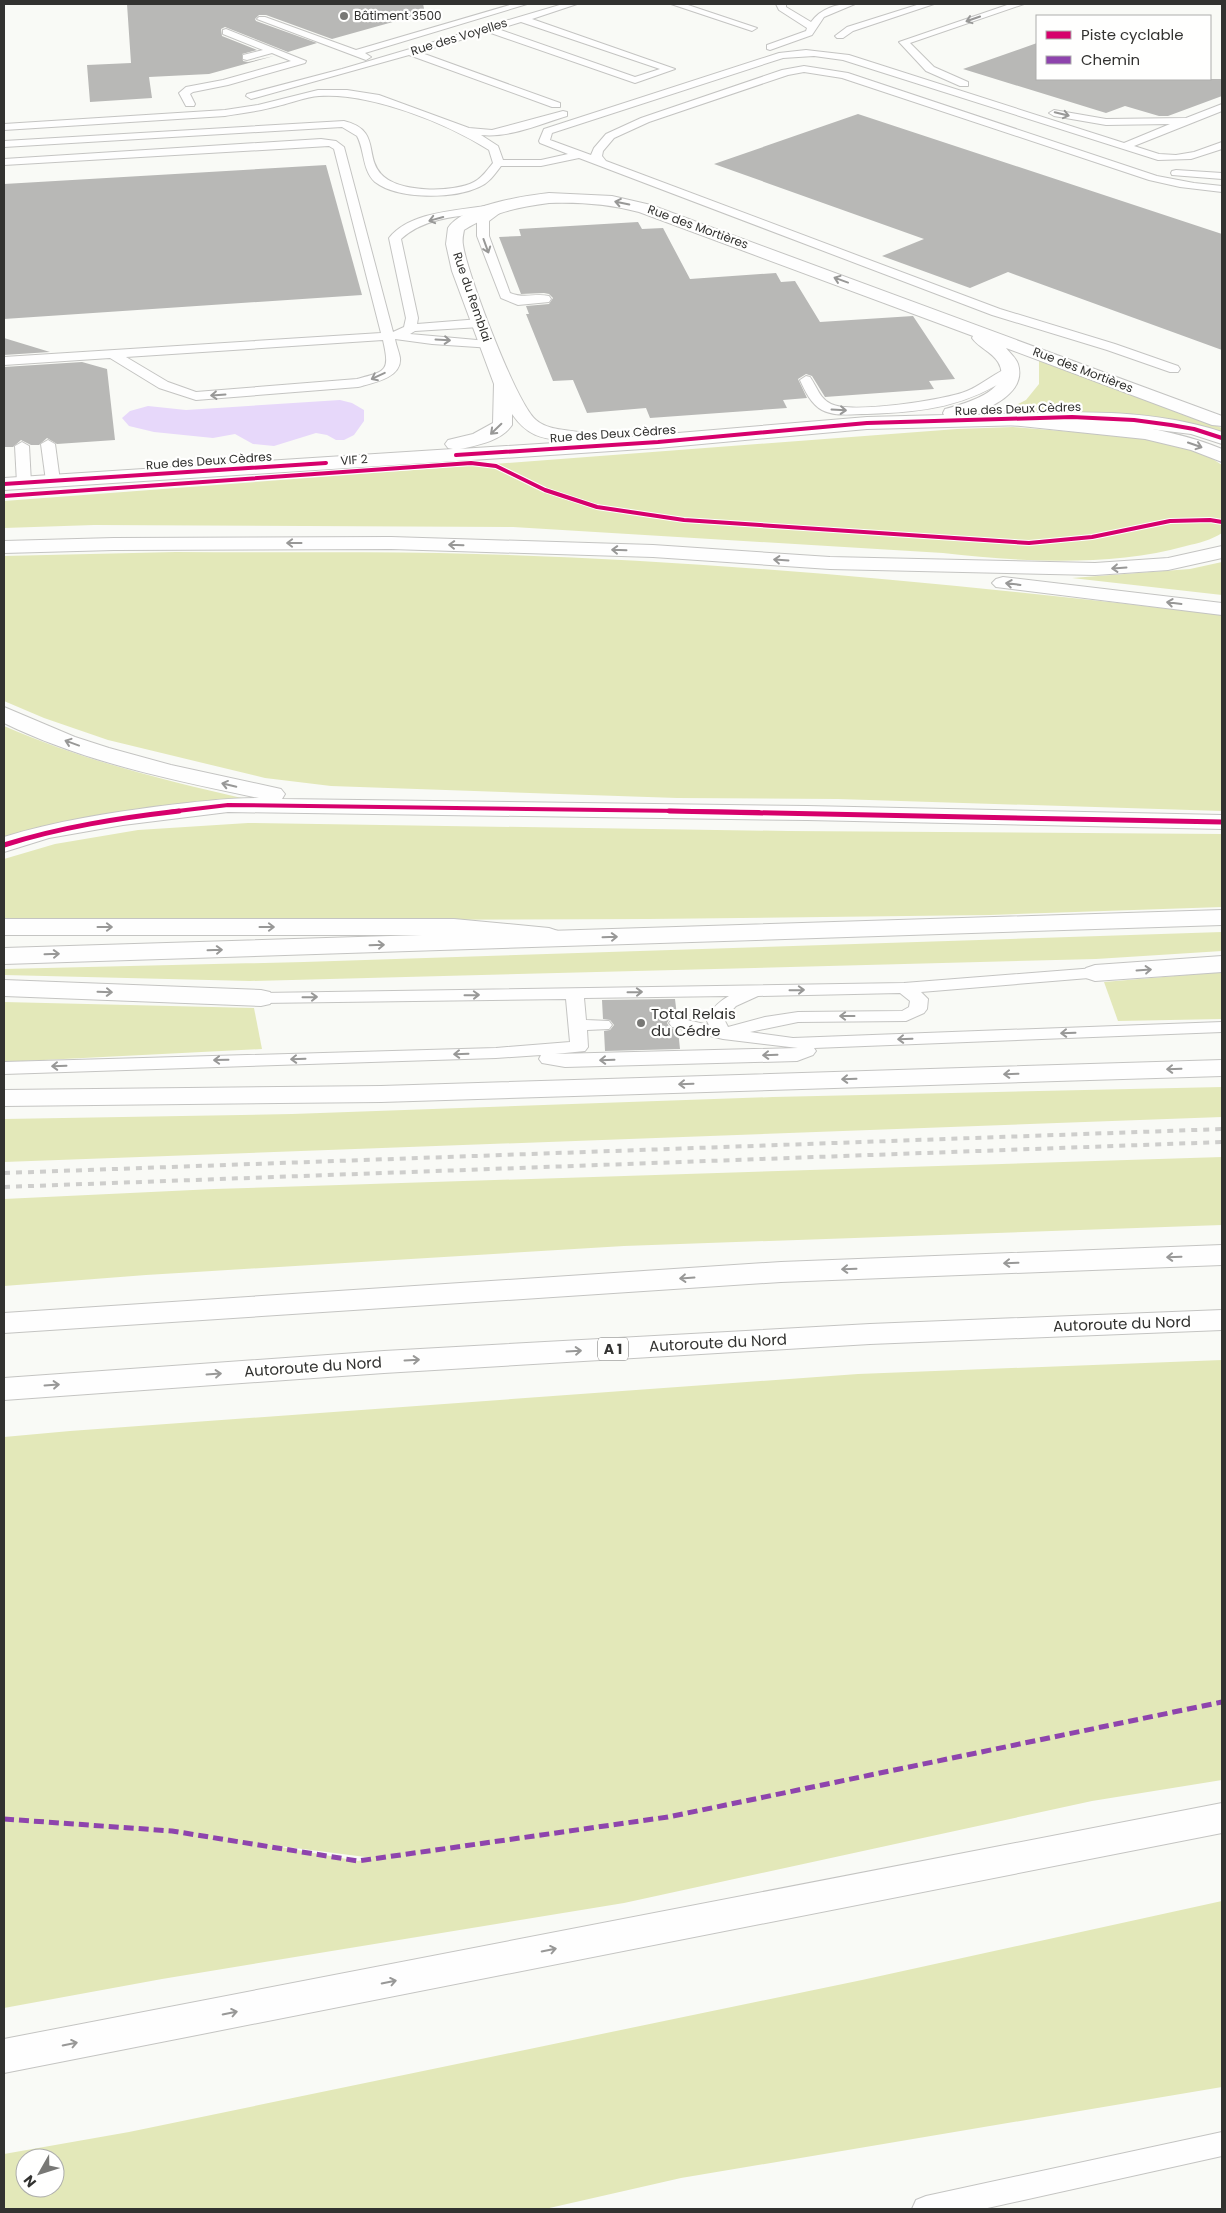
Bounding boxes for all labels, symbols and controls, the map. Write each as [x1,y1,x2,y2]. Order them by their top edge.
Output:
place label: Bâtiment 3500 [354,7,442,24]
marker: Bâtiment 3500 [338,10,350,22]
street label: Rue des Voyelles [408,14,509,59]
one-way arrow [965,15,981,25]
legend [1036,15,1211,80]
text: Piste cyclable [1081,24,1184,45]
text: Chemin [1081,49,1140,70]
one-way arrow [1053,110,1069,120]
one-way arrow [614,198,630,207]
street label: Rue des Mortières [645,200,751,253]
one-way arrow [429,214,445,224]
one-way arrow [482,238,491,253]
street label: Rue du Remblai [449,250,496,344]
one-way arrow [834,275,849,284]
one-way arrow [435,335,451,344]
street label: Rue des Mortières [1031,343,1136,396]
one-way arrow [371,371,386,381]
one-way arrow [210,390,226,399]
street label: Rue des Deux Cèdres [955,398,1081,419]
one-way arrow [830,406,846,415]
street label: Rue des Deux Cèdres [549,421,677,446]
one-way arrow [490,423,502,435]
one-way arrow [1187,441,1202,450]
street label: Rue des Deux Cèdres [145,448,273,473]
street label: VIF 2 [340,450,368,469]
one-way arrow [286,538,302,548]
one-way arrow [449,541,465,550]
one-way arrow [611,545,628,555]
one-way arrow [773,555,789,564]
one-way arrow [1111,563,1127,572]
one-way arrow [1005,579,1021,589]
one-way arrow [1166,598,1182,608]
one-way arrow [64,738,80,748]
one-way arrow [222,780,238,789]
one-way arrow [96,922,113,932]
one-way arrow [259,922,275,932]
one-way arrow [601,933,617,942]
one-way arrow [369,940,385,949]
one-way arrow [207,945,223,954]
one-way arrow [44,950,60,959]
one-way arrow [1135,965,1151,974]
one-way arrow [789,985,805,994]
one-way arrow [96,987,113,997]
one-way arrow [626,987,642,997]
one-way arrow [464,990,480,1000]
one-way arrow [301,993,317,1002]
place label: Total Relais du Cédre [651,1003,736,1041]
one-way arrow [839,1011,856,1021]
marker: Total Relais du Cédre [635,1017,647,1029]
one-way arrow [1060,1028,1076,1037]
one-way arrow [898,1034,914,1044]
one-way arrow [453,1049,469,1059]
one-way arrow [762,1051,778,1060]
one-way arrow [291,1054,307,1064]
one-way arrow [213,1055,230,1065]
one-way arrow [600,1055,616,1064]
one-way arrow [51,1061,67,1071]
one-way arrow [1166,1064,1182,1074]
one-way arrow [1003,1070,1019,1079]
one-way arrow [841,1075,857,1084]
one-way arrow [679,1080,695,1089]
one-way arrow [1166,1252,1182,1262]
one-way arrow [1003,1258,1020,1268]
one-way arrow [841,1265,857,1274]
one-way arrow [679,1273,695,1283]
street label: Autoroute du Nord [1053,1311,1191,1336]
street label: Autoroute du Nord [649,1328,787,1357]
road number: A 1 [598,1338,628,1360]
one-way arrow [565,1347,581,1356]
street label: Autoroute du Nord [243,1351,383,1382]
one-way arrow [403,1356,419,1365]
one-way arrow [206,1369,222,1378]
one-way arrow [44,1380,60,1390]
one-way arrow [540,1945,556,1955]
one-way arrow [381,1976,397,1986]
one-way arrow [221,2008,237,2017]
one-way arrow [62,2039,78,2049]
north arrow [15,2148,65,2198]
text: N [19,2171,41,2192]

